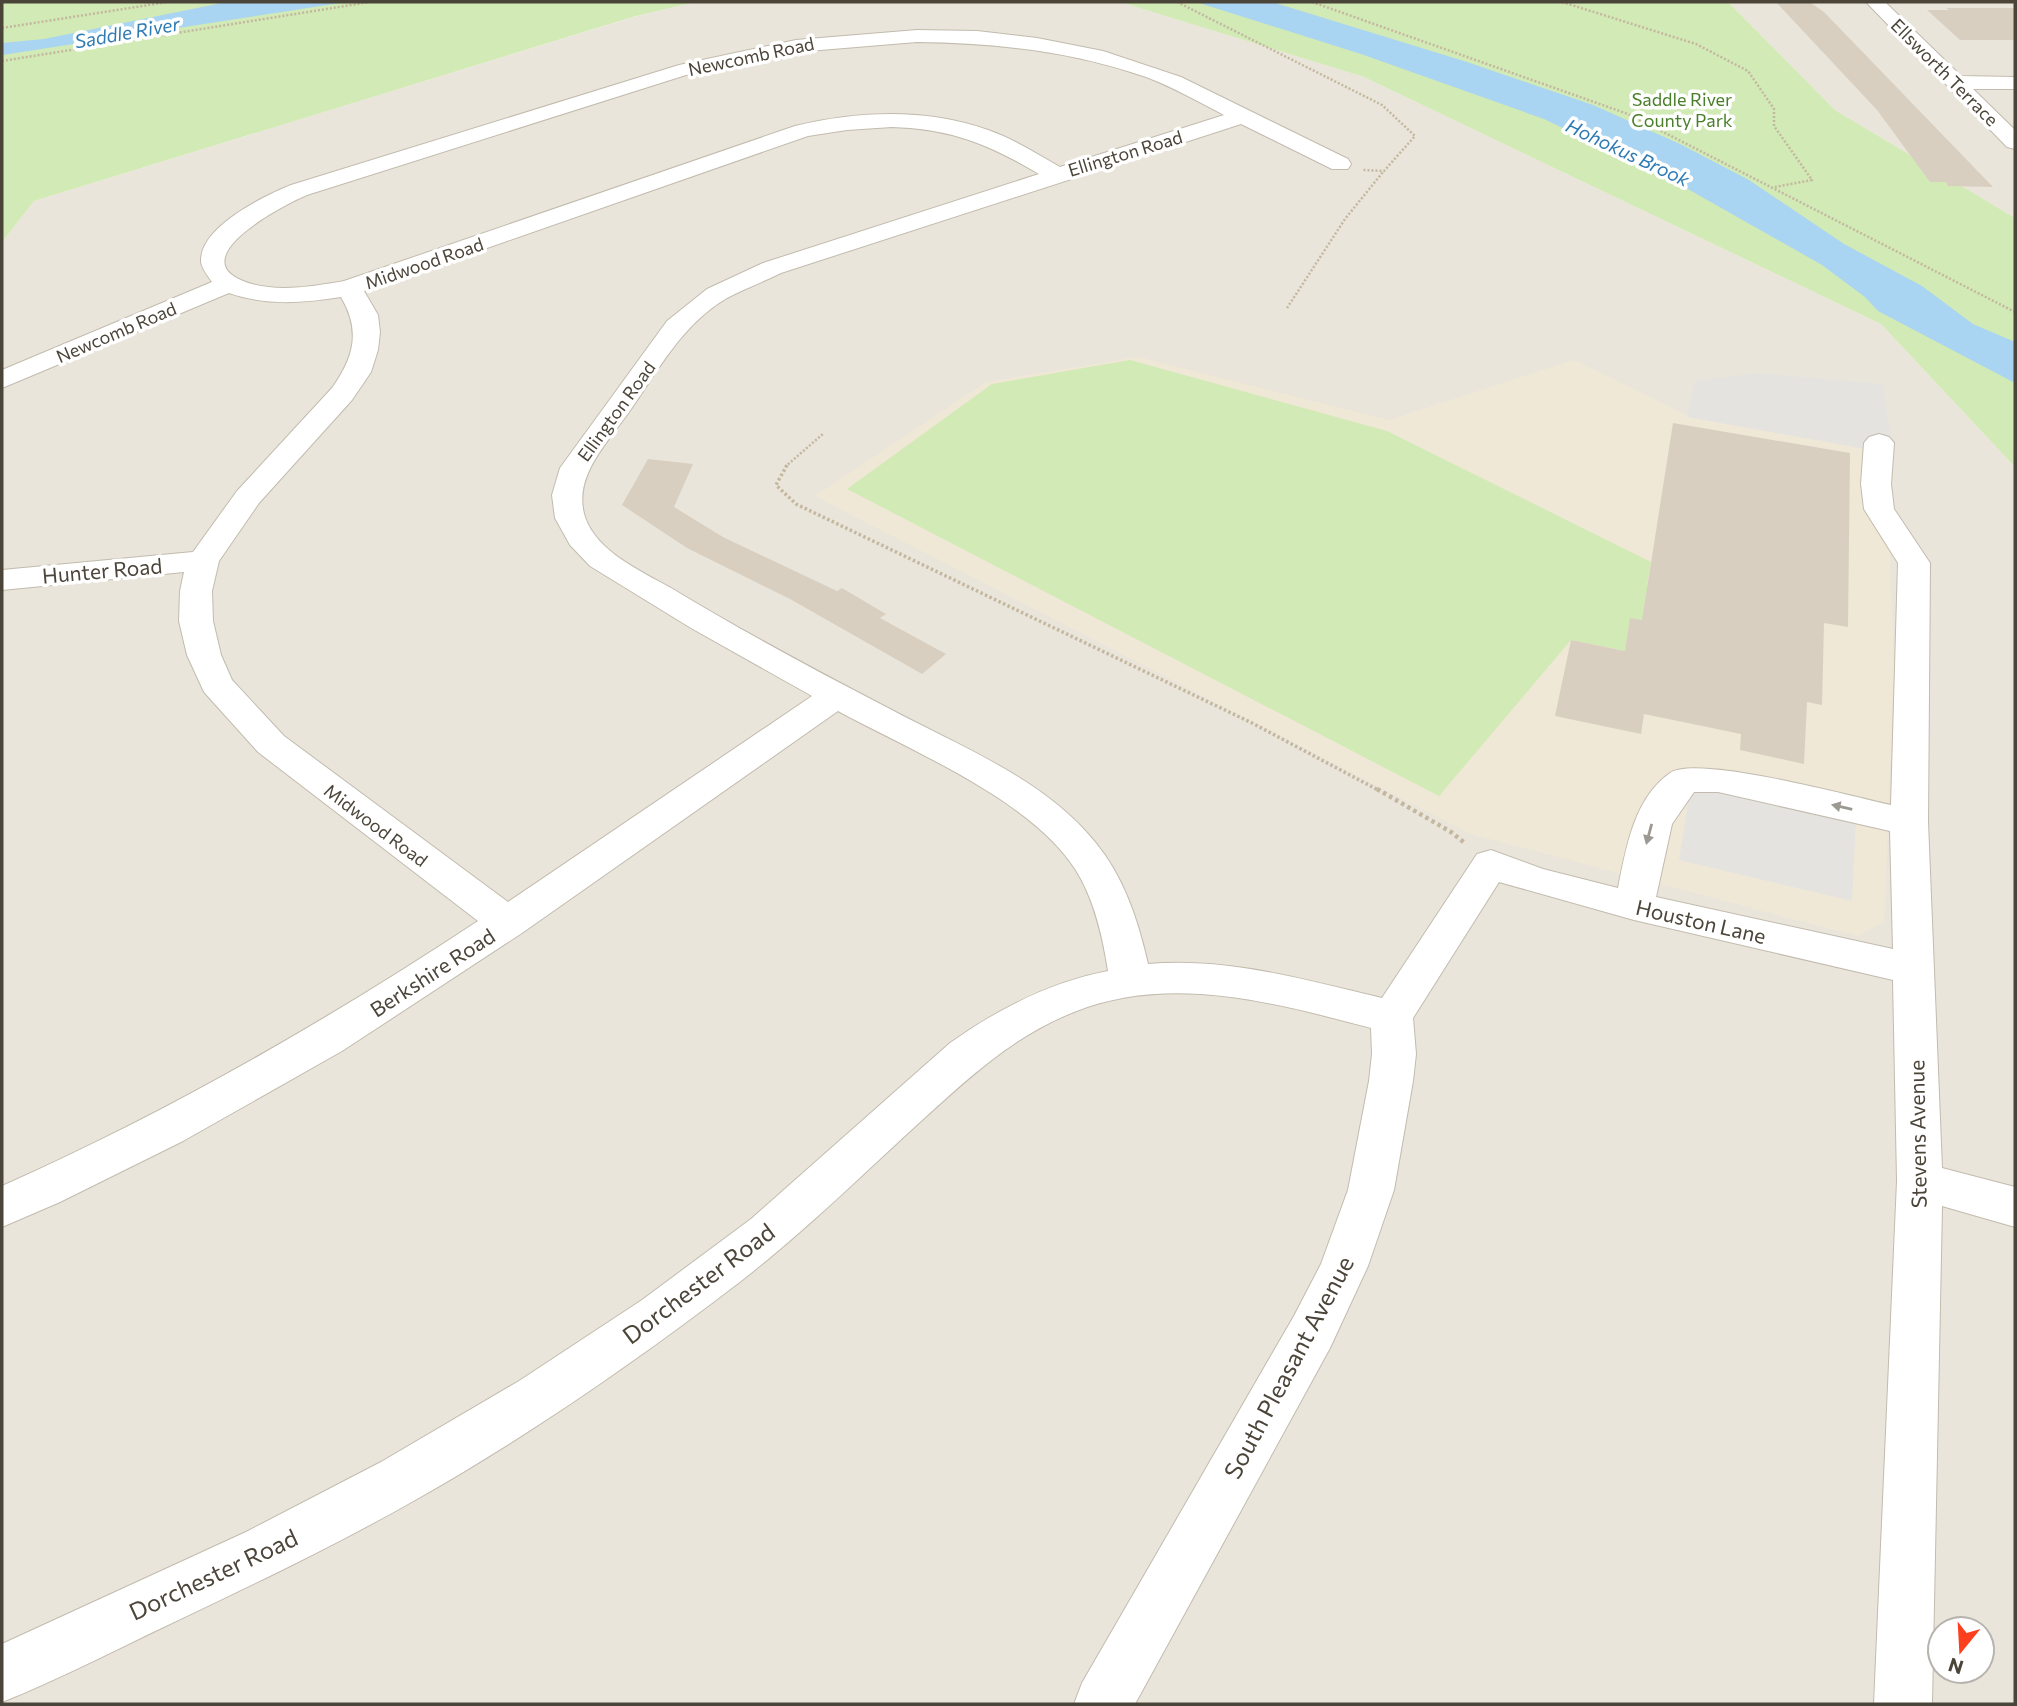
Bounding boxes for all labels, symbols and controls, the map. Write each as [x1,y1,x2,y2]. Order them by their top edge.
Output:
water label: Saddle River [73,11,183,53]
street label: Ellsworth Terrace [1887,14,2003,130]
street label: Newcomb Road [686,32,816,80]
park label: Saddle River County Park [1631,88,1733,131]
water label: Hohokus Brook [1563,113,1694,191]
street label: Ellington Road [1065,125,1185,181]
street label: Midwood Road [362,232,486,294]
street label: Newcomb Road [53,297,179,367]
street label: Ellington Road [572,357,660,465]
street label: Hunter Road [41,552,163,588]
street label: Midwood Road [320,779,432,871]
one-way arrow [1831,801,1853,812]
one-way arrow [1643,823,1654,845]
street label: Houston Lane [1634,894,1768,948]
street label: Berkshire Road [365,922,499,1022]
street label: Stevens Avenue [1903,1060,1931,1208]
street label: Dorchester Road [616,1216,780,1350]
street label: South Pleasant Avenue [1217,1251,1359,1483]
street label: Dorchester Road [124,1522,302,1626]
north arrow [1926,1615,1996,1685]
text: N [1945,1654,1966,1680]

